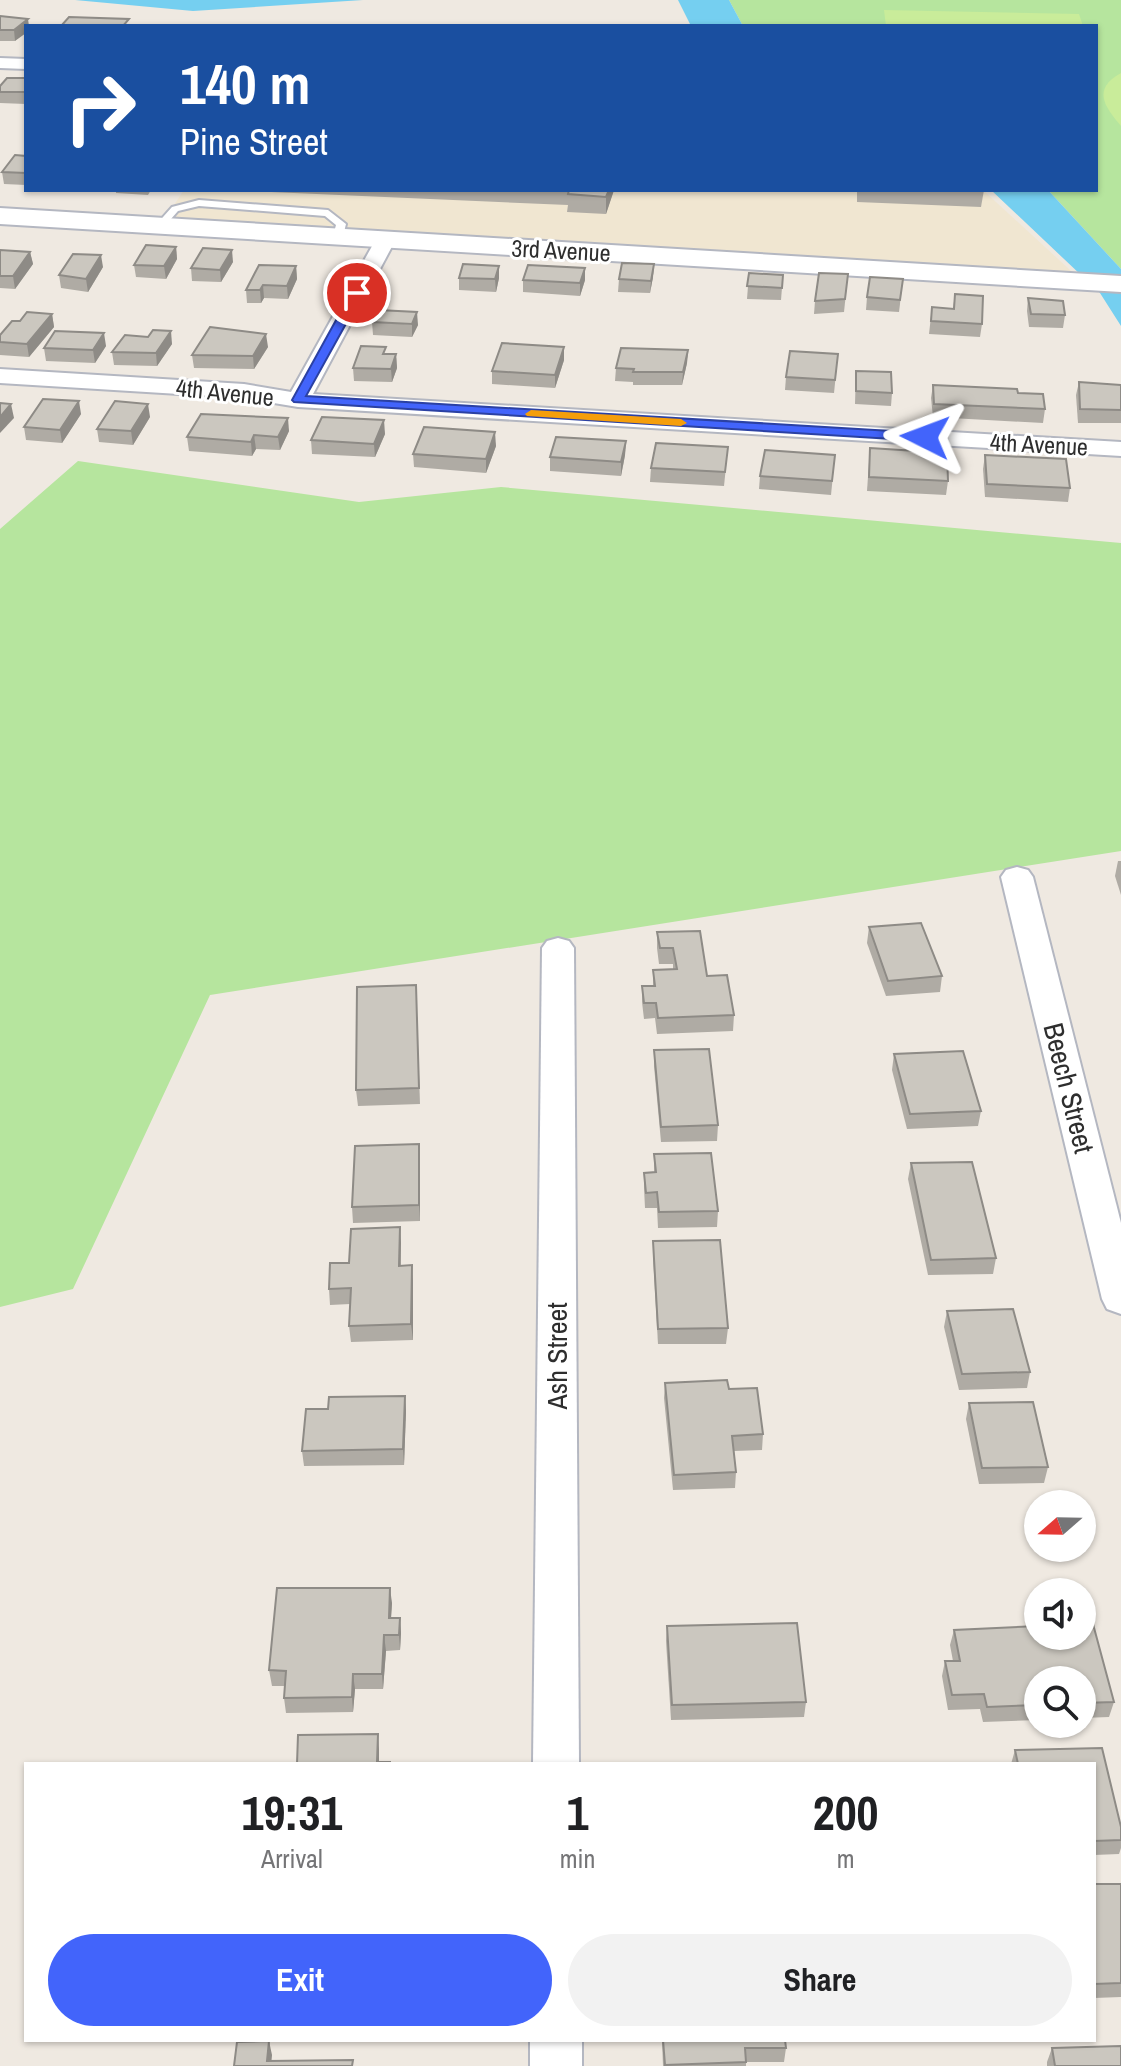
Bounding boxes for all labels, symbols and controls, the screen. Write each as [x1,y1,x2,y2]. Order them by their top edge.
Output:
text: 140 m [180,46,310,121]
icon: right [48,56,152,160]
text: Pine Street [180,118,328,166]
street label: 3rd Avenue [511,231,611,269]
pin [323,259,391,327]
icon: arrive [335,271,379,315]
street label: 4th Avenue [175,371,275,413]
position arrow [883,395,967,479]
street label: 4th Avenue [989,425,1089,463]
street label: Beech Street [1035,1019,1103,1157]
street label: Ash Street [538,1302,576,1411]
north arrow [1024,1490,1096,1562]
map controls [1024,1490,1096,1738]
button: sound [1024,1578,1096,1650]
button: search [1024,1666,1096,1738]
text: 19:31 [242,1780,342,1845]
text: 1 [567,1780,588,1845]
text: 200 [813,1780,878,1845]
text: Arrival [261,1841,323,1876]
text: min [560,1841,595,1876]
text: m [837,1841,855,1876]
button: Exit [48,1934,552,2026]
button: Share [568,1934,1072,2026]

